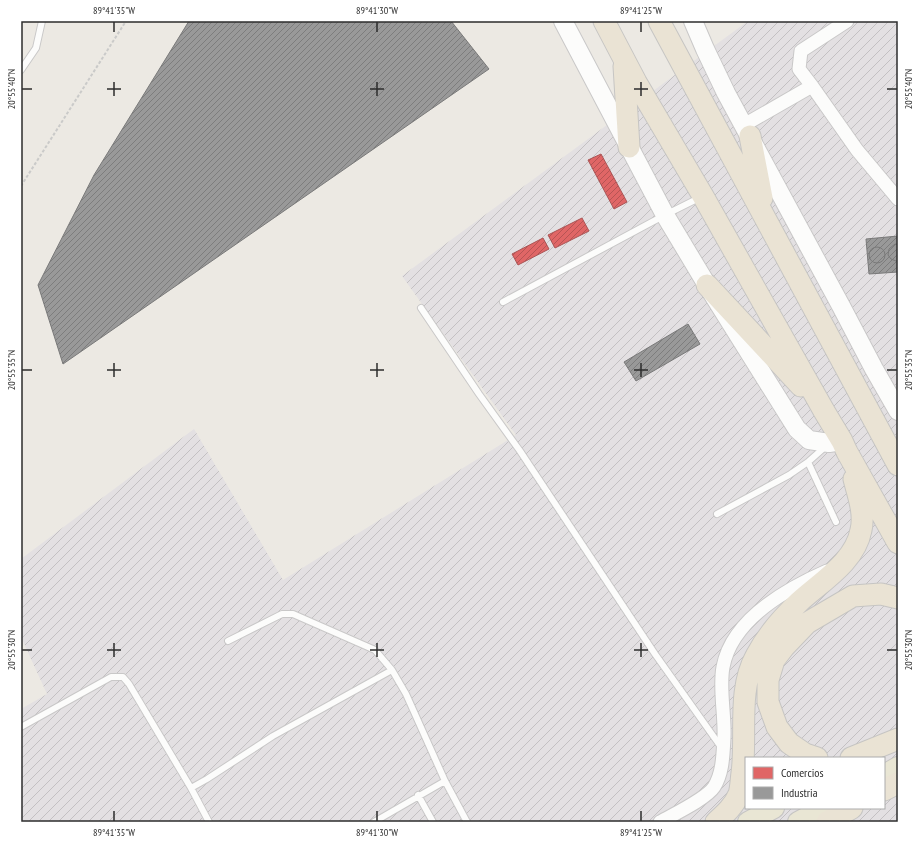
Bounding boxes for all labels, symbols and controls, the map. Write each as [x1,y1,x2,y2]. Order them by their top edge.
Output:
text: 89°41'35"W [93,4,135,17]
text: 89°41'30"W [356,4,398,17]
text: 89°41'25"W [620,4,662,17]
text: 20°55'40"N [5,69,18,109]
text: 20°55'40"N [902,69,915,109]
text: 20°55'35"N [5,350,18,390]
text: 20°55'35"N [902,350,915,390]
text: 20°55'30"N [5,630,18,670]
text: 20°55'30"N [902,630,915,670]
legend [745,757,885,809]
text: Comercios [781,765,824,780]
text: Industria [781,785,818,800]
text: 89°41'35"W [93,826,135,839]
text: 89°41'30"W [356,826,398,839]
text: 89°41'25"W [620,826,662,839]

